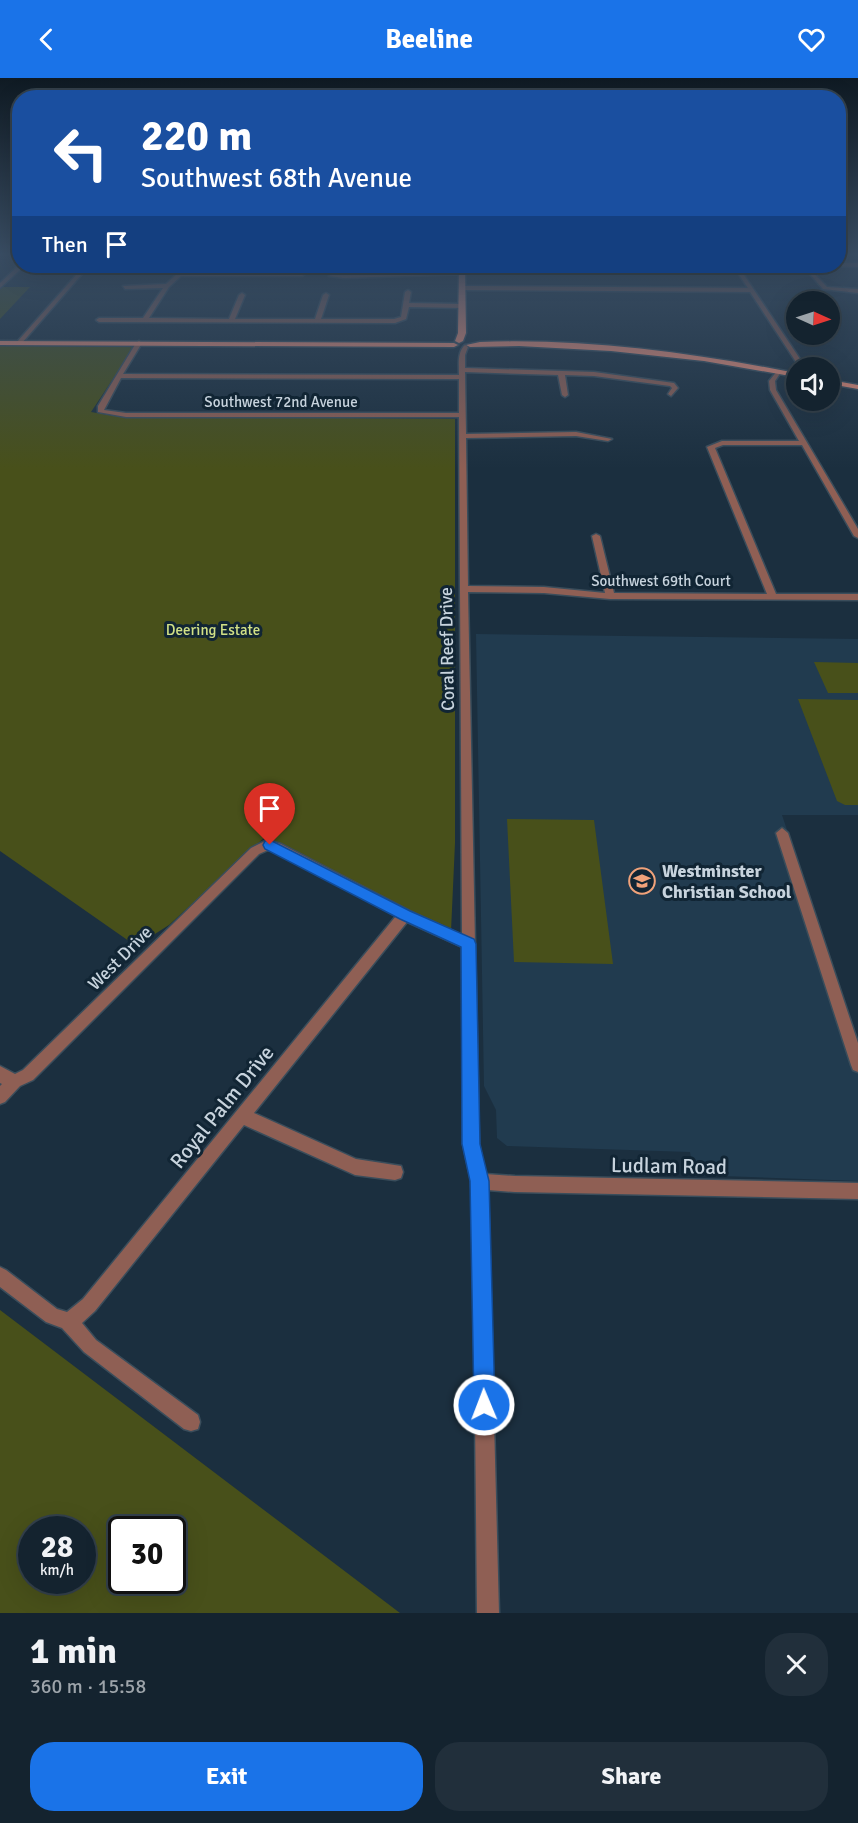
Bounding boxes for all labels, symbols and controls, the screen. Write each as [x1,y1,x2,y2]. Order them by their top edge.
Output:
icon: back [30,23,63,56]
text: Beeline [385,23,473,56]
icon: heart [795,23,828,56]
text: 220 m [141,111,252,162]
icon: left [42,114,120,192]
text: Southwest 68th Avenue [141,162,412,195]
icon: arrive [100,228,133,261]
text: Then [42,231,88,258]
north arrow [786,291,840,345]
map controls [786,291,840,411]
button: sound [786,357,840,411]
street label: Southwest 72nd Avenue [204,393,358,411]
street label: Southwest 69th Court [591,572,731,590]
street label: Coral Reef Drive [435,587,459,711]
park label: Deering Estate [166,621,260,639]
pin [244,783,295,845]
icon: arrive [253,792,286,825]
place label: Westminster Christian School [662,860,792,903]
school or university icon: Westminster Christian School [627,866,657,896]
street label: West Drive [83,921,157,995]
street label: Royal Palm Drive [165,1040,279,1174]
street label: Ludlam Road [611,1152,727,1180]
position arrow [452,1373,516,1437]
speed limit sign: 30 [108,1516,186,1594]
text: 28 [41,1529,73,1566]
text: km/h [40,1561,74,1579]
text: 1 min [30,1629,117,1674]
button: close [765,1633,828,1696]
text: 360 m · 15:58 [30,1674,146,1699]
button: Exit [30,1742,423,1811]
button: Share [435,1742,828,1811]

